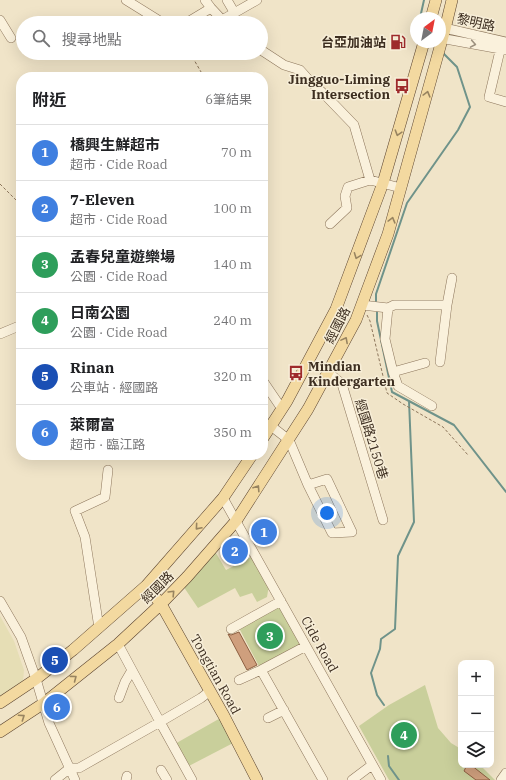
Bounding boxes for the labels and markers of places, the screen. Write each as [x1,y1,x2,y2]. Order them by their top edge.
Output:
fuel station icon: 台亞加油站 [389,33,407,51]
place label: 台亞加油站 [321,34,386,51]
place label: Jingguo-Liming Intersection [288,71,390,103]
bus stop icon: Jingguo-Liming Intersection [393,77,411,95]
place label: Mindian Kindergarten [308,358,396,390]
bus stop icon: Mindian Kindergarten [287,364,305,382]
pin: 1 [251,517,277,547]
pin: 2 [222,536,248,566]
pin: 3 [257,621,283,651]
pin: 5 [42,645,68,675]
pin: 6 [44,692,70,722]
pin: 4 [391,720,417,750]

